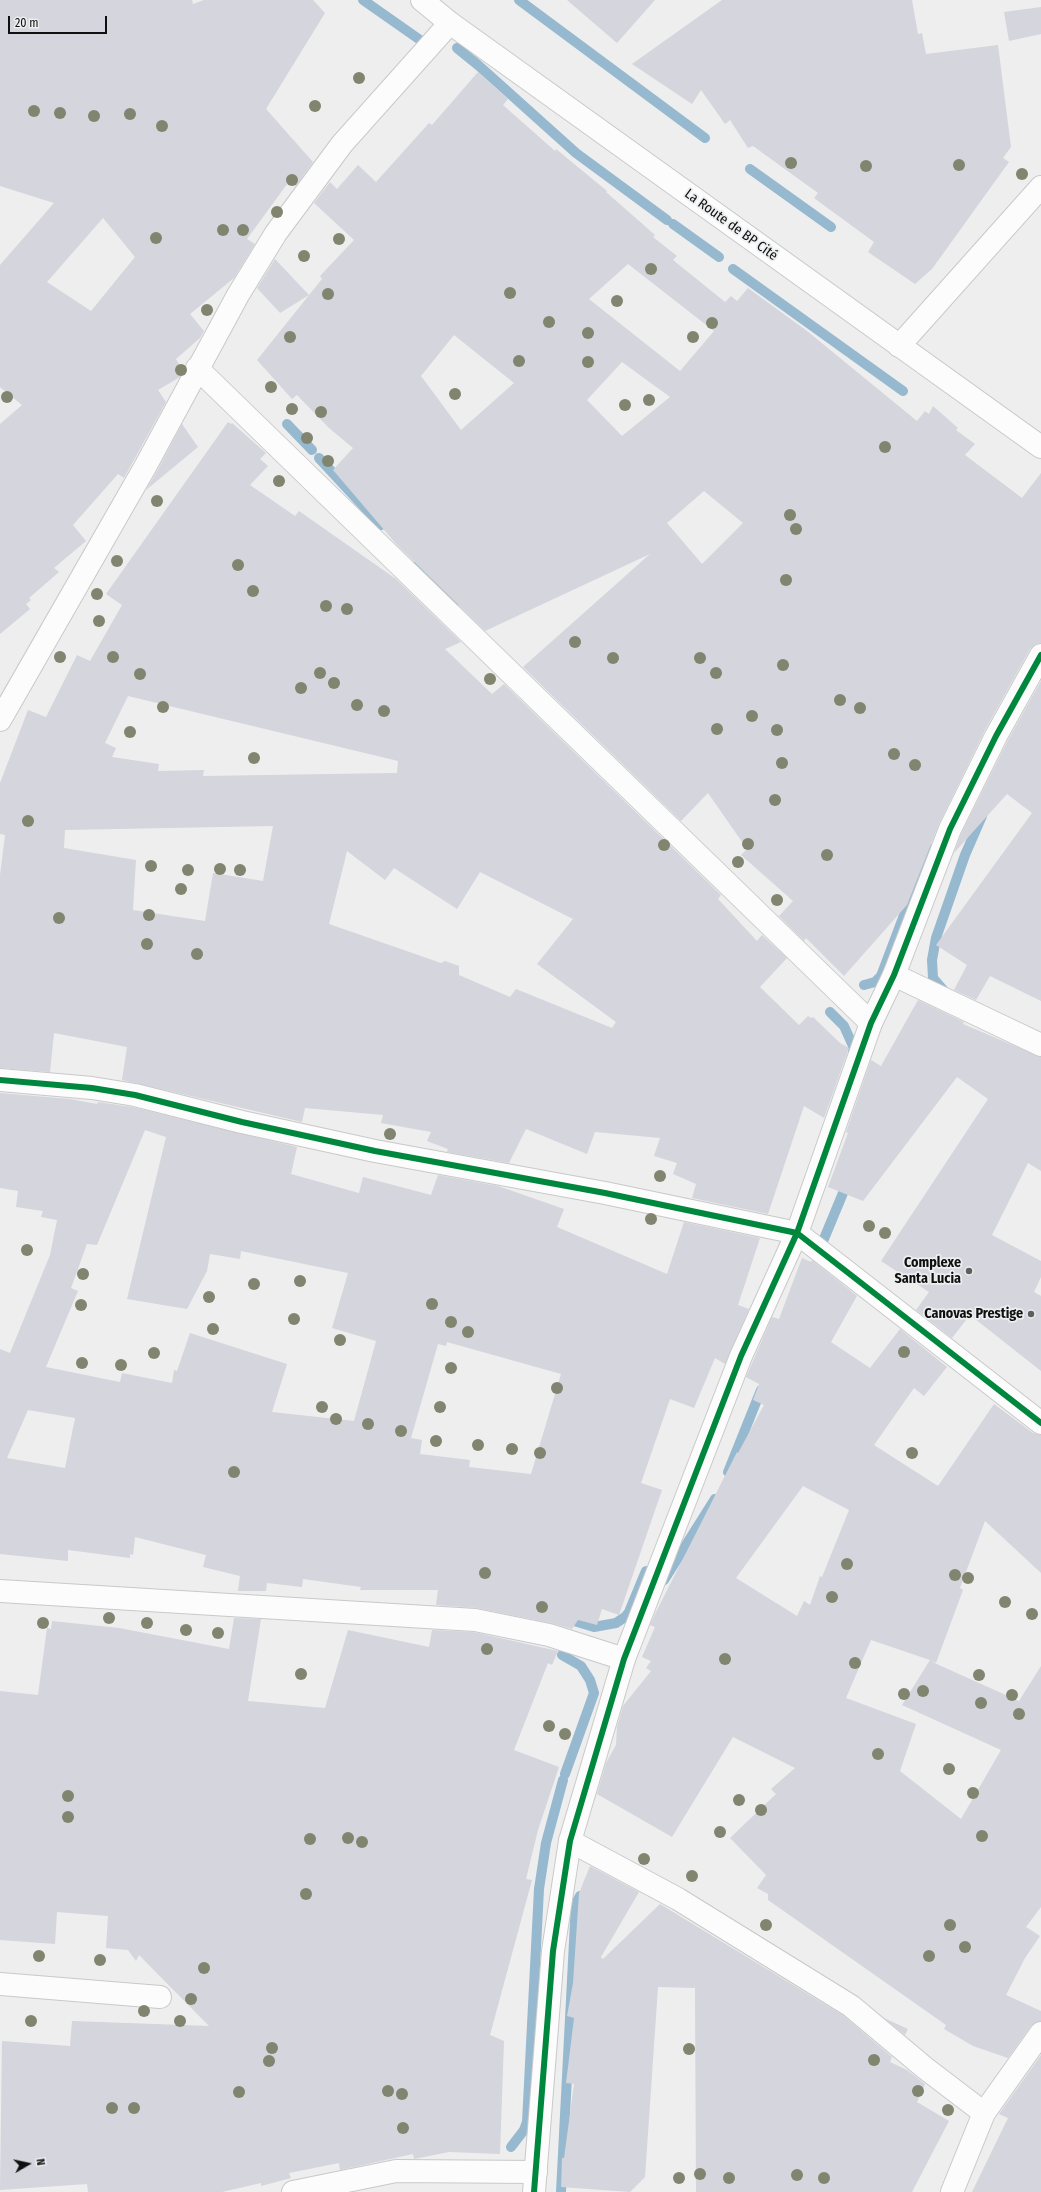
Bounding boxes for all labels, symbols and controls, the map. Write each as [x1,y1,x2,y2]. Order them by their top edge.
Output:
scale bar [10,8,109,34]
text: 20 m [15,16,39,30]
street label: La Route de BP Cité [681,186,781,264]
place label: Complexe Santa Lucia [895,1255,961,1288]
marker: Complexe Santa Lucia [964,1266,974,1276]
place label: Canovas Prestige [924,1306,1023,1322]
marker: Canovas Prestige [1026,1309,1036,1319]
north arrow [8,2144,48,2184]
text: N [33,2158,47,2166]

